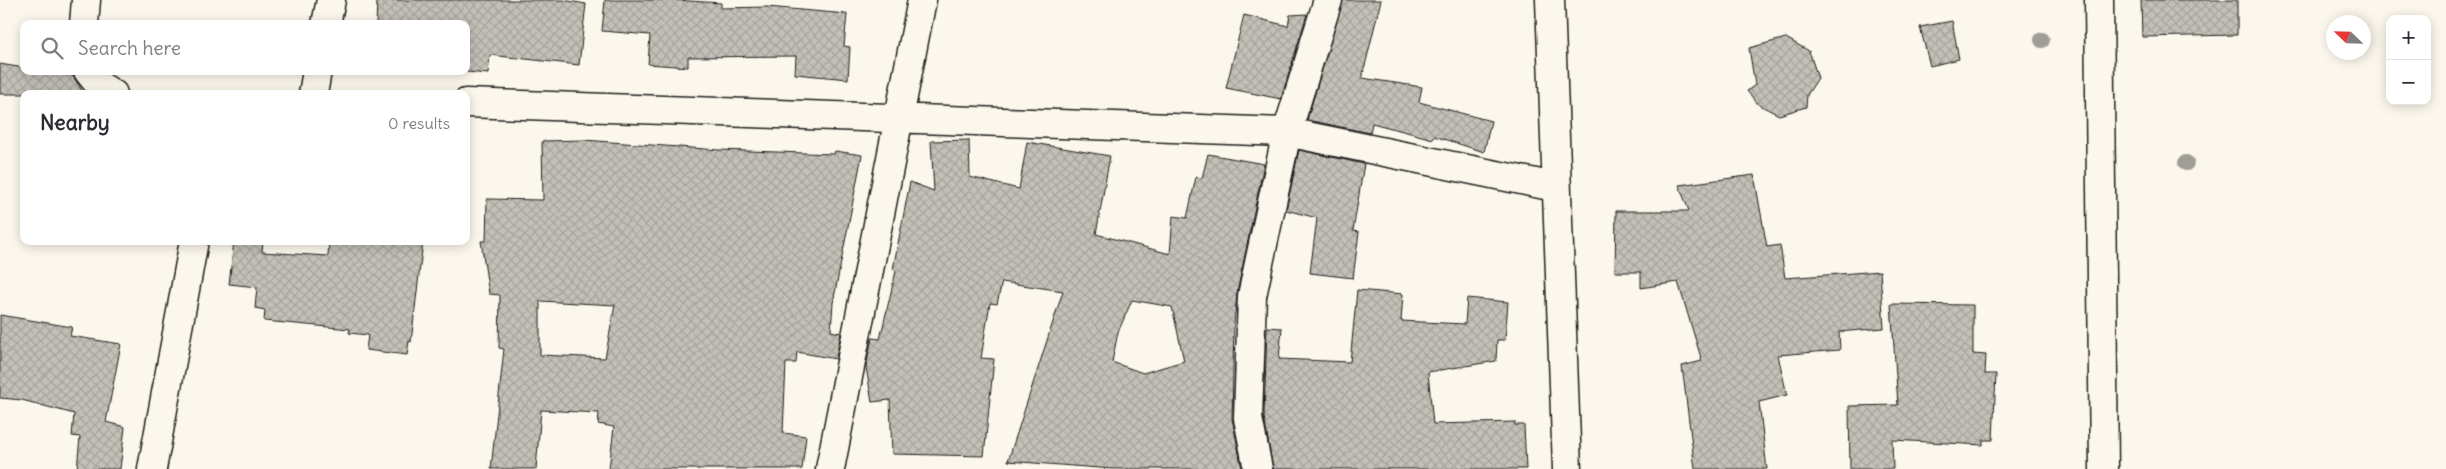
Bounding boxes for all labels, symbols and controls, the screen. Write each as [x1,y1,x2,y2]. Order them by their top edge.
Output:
north arrow [2326,15,2371,60]
map controls [2386,15,2431,105]
button: + [2386,15,2431,60]
search box [20,20,470,75]
icon: search [38,34,66,62]
text: Search here [78,36,181,60]
button: − [2386,60,2431,105]
text: Nearby [40,109,110,136]
text: 0 results [388,113,450,133]

